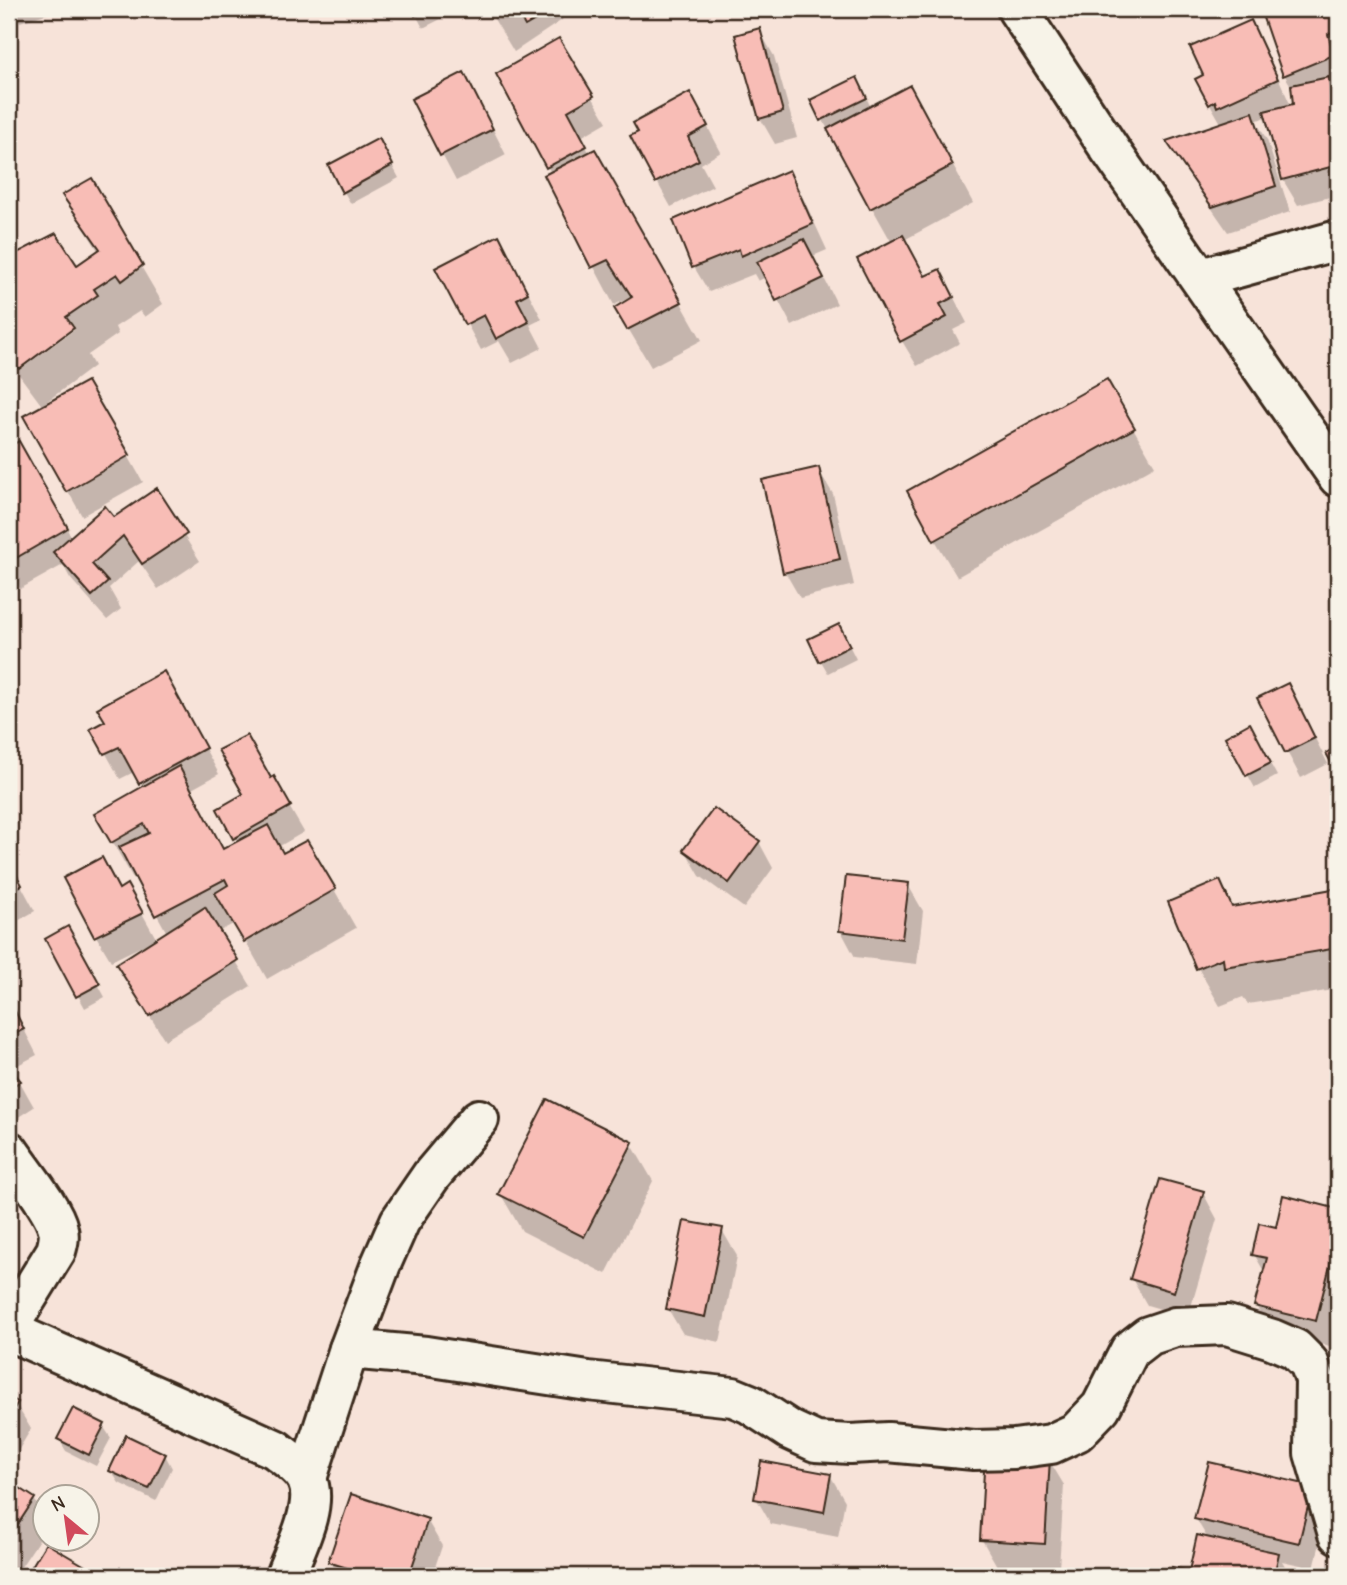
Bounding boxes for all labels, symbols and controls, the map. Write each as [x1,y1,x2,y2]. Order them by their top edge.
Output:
north arrow [32,1484,102,1554]
text: N [47,1491,69,1517]

